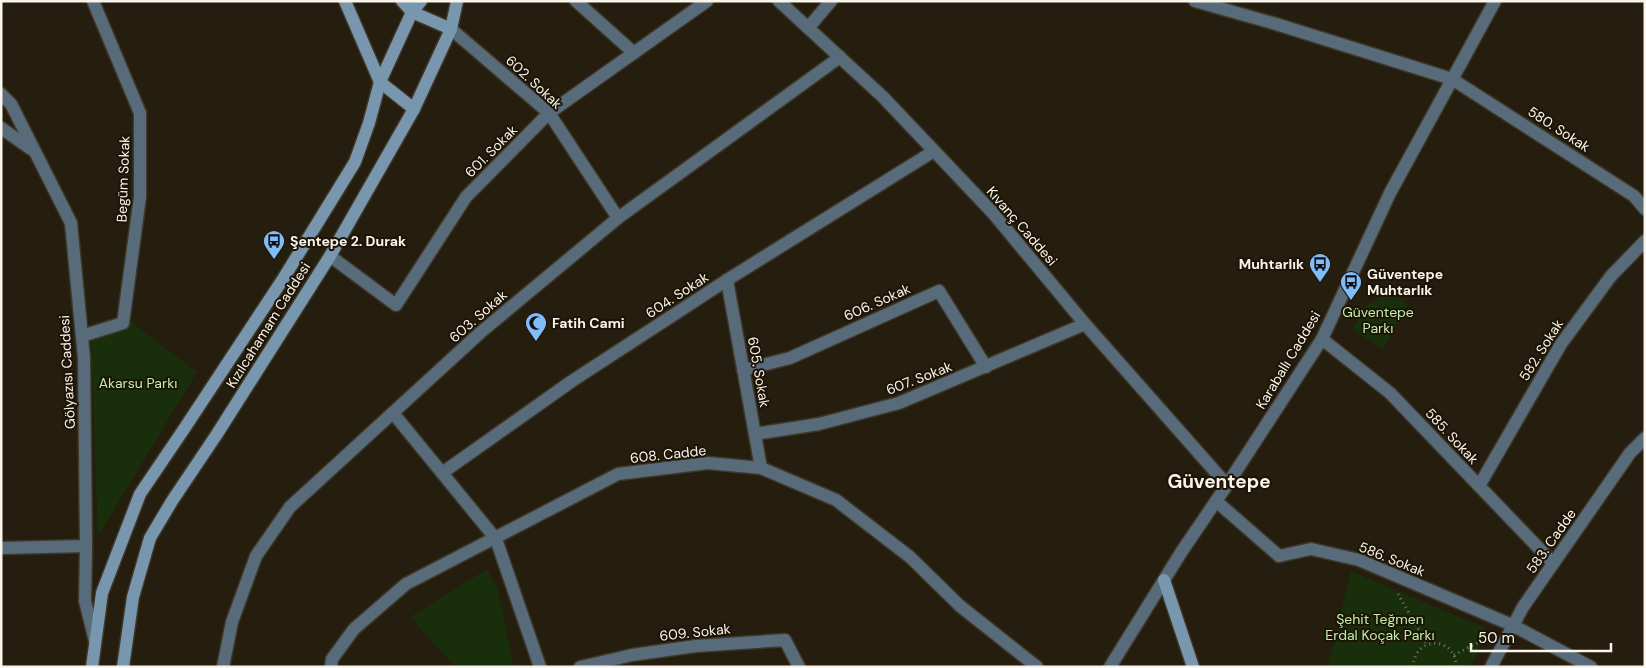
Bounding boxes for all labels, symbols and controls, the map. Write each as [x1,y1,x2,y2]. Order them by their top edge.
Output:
street label: 602. Sokak [502,51,566,113]
street label: 580. Sokak [1524,102,1594,156]
street label: 601. Sokak [461,121,521,181]
street label: Begüm Sokak [112,135,134,223]
street label: Kıvanç Caddesi [983,183,1061,269]
bus stop icon: Şentepe 2. Durak [262,229,286,260]
place label: Şentepe 2. Durak [290,232,406,250]
bus stop icon: Muhtarlık [1308,252,1332,283]
place label: Muhtarlık [1239,255,1304,273]
street label: Kızılcahamam Caddesi [222,259,314,391]
place label: Güventepe Muhtarlık [1367,265,1443,299]
street label: 604. Sokak [642,268,712,322]
bus stop icon: Güventepe Muhtarlık [1339,270,1363,301]
street label: 606. Sokak [841,279,913,325]
street label: 603. Sokak [445,286,511,346]
park label: Güventepe Parkı [1342,303,1414,337]
street label: Karaballı Caddesi [1252,308,1324,412]
mosque icon: Fatih Cami [524,311,548,342]
place label: Fatih Cami [552,314,625,332]
street label: Gölyazısı Caddesi [55,315,79,429]
street label: 582. Sokak [1515,316,1567,384]
street label: 605. Sokak [744,335,774,409]
street label: 607. Sokak [883,357,955,399]
park label: Akarsu Parkı [99,374,177,392]
street label: 585. Sokak [1421,404,1483,468]
street label: 608. Cadde [629,441,707,467]
district label: Güventepe [1167,469,1271,494]
street label: 583. Cadde [1522,505,1580,577]
street label: 586. Sokak [1356,538,1428,580]
park label: Şehit Teğmen Erdal Koçak Parkı [1325,610,1435,644]
street label: 609. Sokak [659,619,731,645]
scale bar [1471,620,1611,652]
text: 50 m [1478,628,1515,648]

